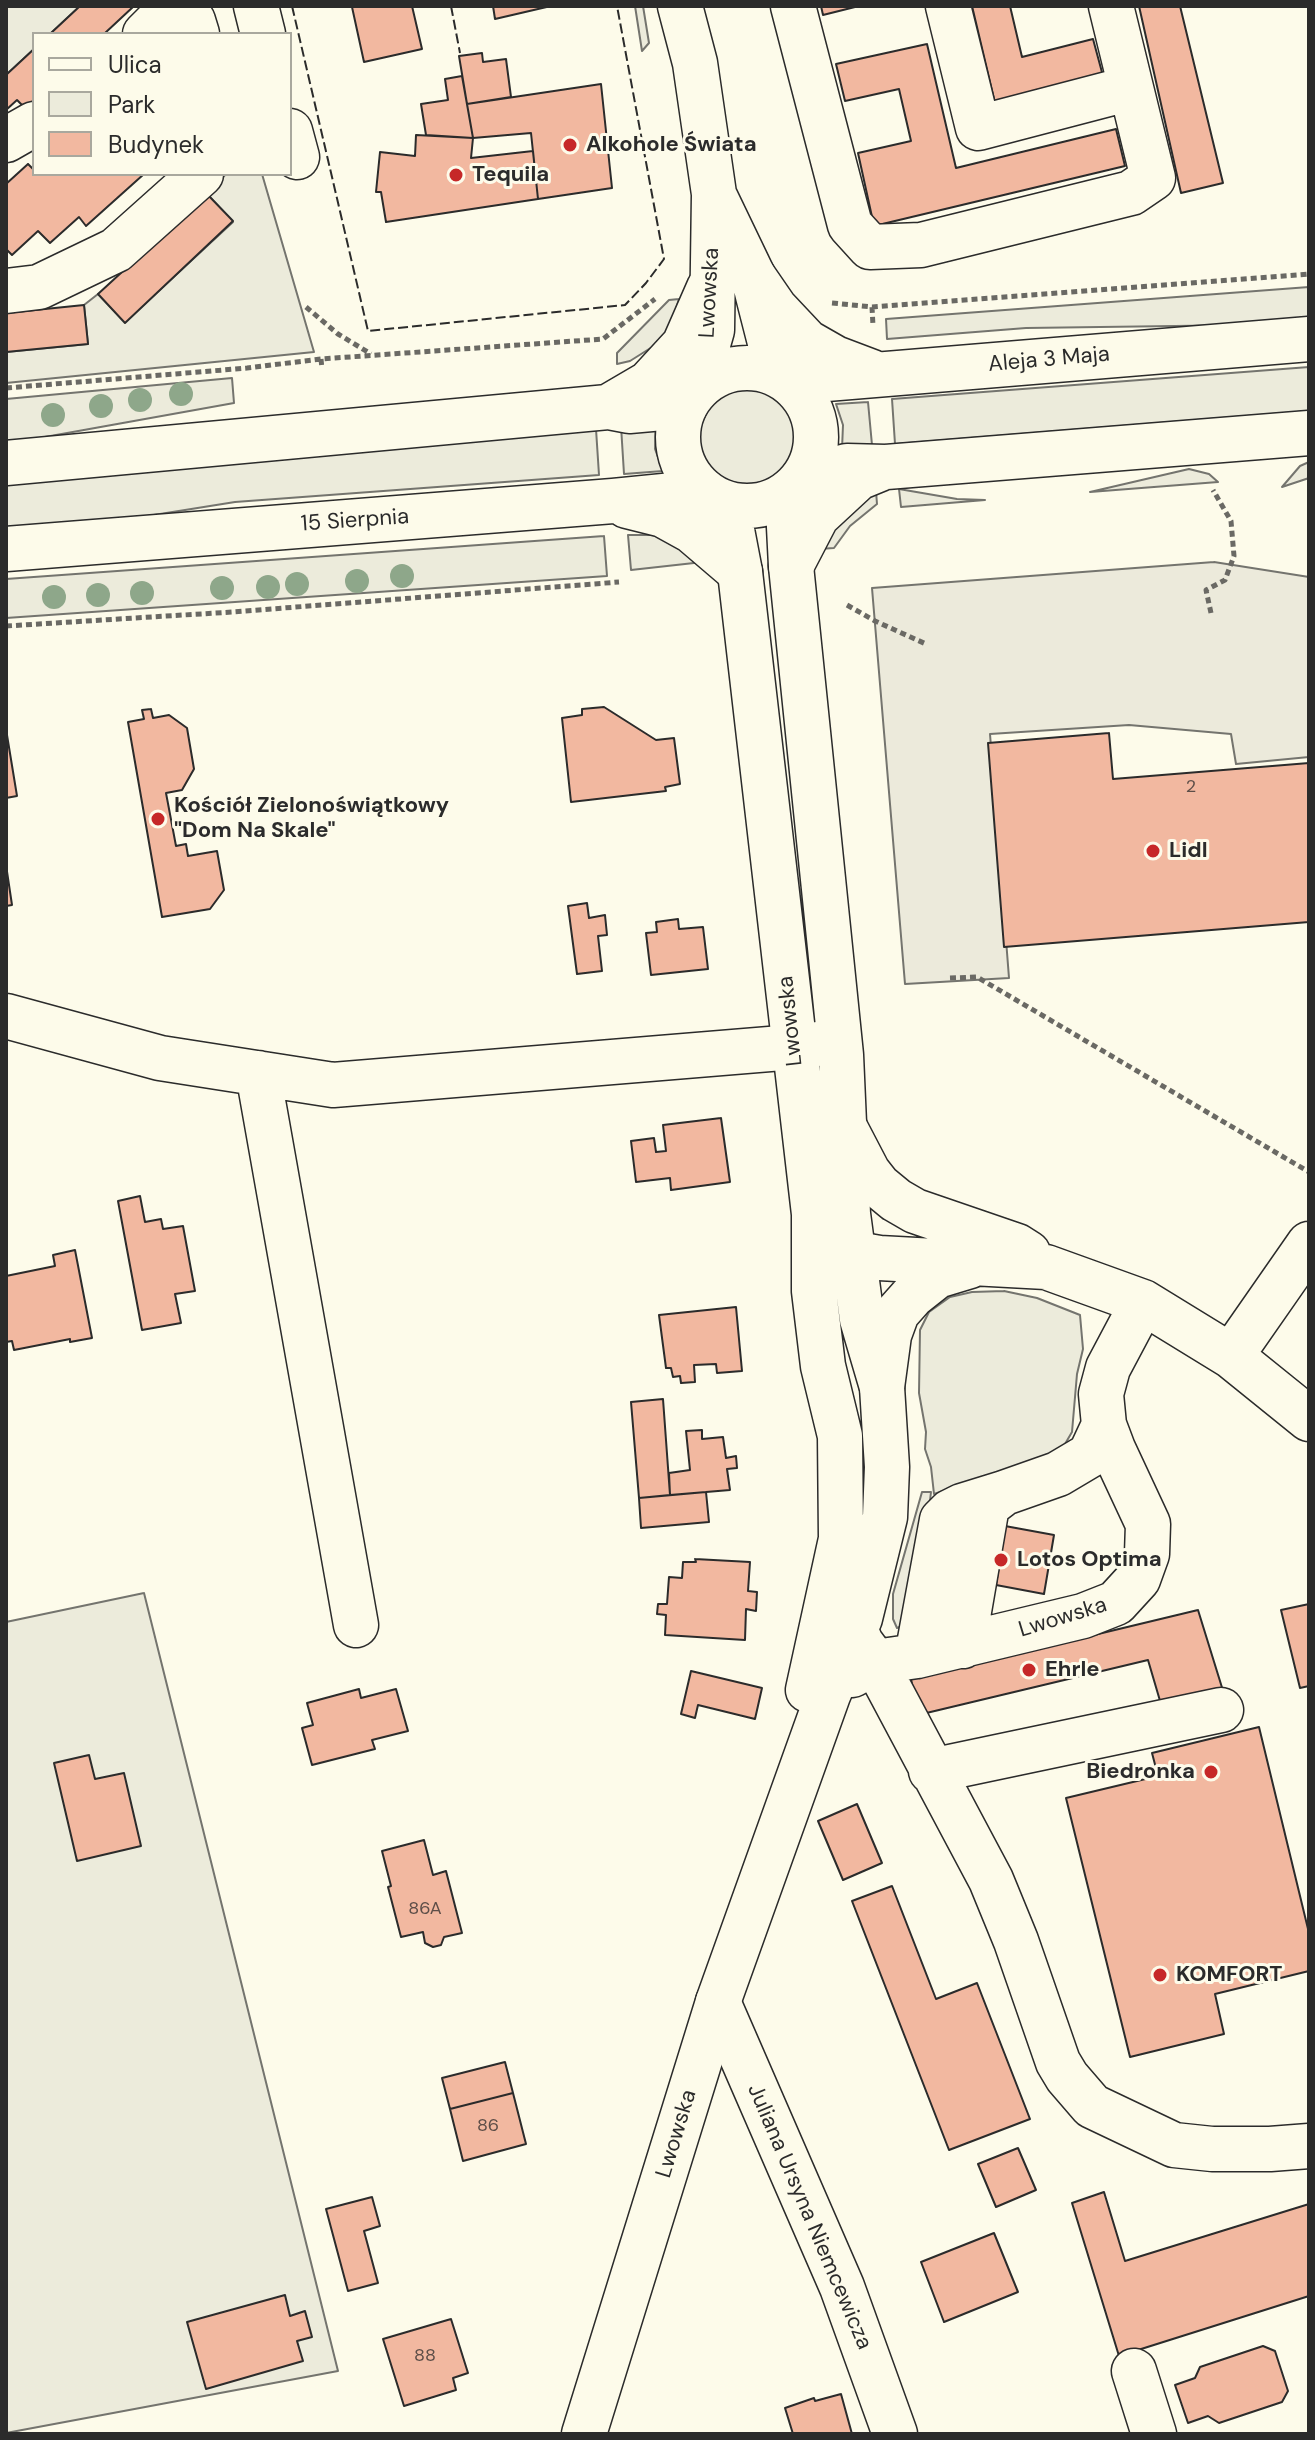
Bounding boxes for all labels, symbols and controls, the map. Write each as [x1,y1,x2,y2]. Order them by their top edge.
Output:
legend [32,32,292,176]
text: Ulica [108,49,162,80]
text: Park [108,89,155,120]
text: Budynek [108,129,204,160]
place label: Alkohole Świata [586,132,757,158]
marker: Alkohole Świata [561,136,579,154]
place label: Tequila [472,162,549,188]
marker: Tequila [447,166,465,184]
street label: Lwowska [694,247,726,339]
street label: Aleja 3 Maja [987,342,1111,378]
street label: 15 Sierpnia [300,504,410,538]
house number: 2 [1186,776,1196,798]
place label: Kościół Zielonoświątkowy "Dom Na Skale" [174,793,449,844]
marker: Kościół Zielonoświątkowy "Dom Na Skale" [149,810,167,828]
place label: Lidl [1169,838,1208,864]
marker: Lidl [1144,842,1162,860]
street label: Lwowska [773,975,809,1067]
place label: Lotos Optima [1017,1547,1162,1573]
marker: Lotos Optima [992,1551,1010,1569]
street label: Lwowska [1016,1592,1110,1644]
place label: Ehrle [1045,1657,1100,1683]
marker: Ehrle [1020,1661,1038,1679]
place label: Biedronka [1086,1759,1195,1785]
marker: Biedronka [1202,1763,1220,1781]
house number: 86A [408,1898,442,1920]
place label: KOMFORT [1176,1962,1282,1988]
marker: KOMFORT [1151,1966,1169,1984]
street label: Juliana Ursyna Niemcewicza [741,2080,877,2354]
street label: Lwowska [651,2087,703,2181]
house number: 86 [477,2115,499,2137]
house number: 88 [414,2345,436,2367]

